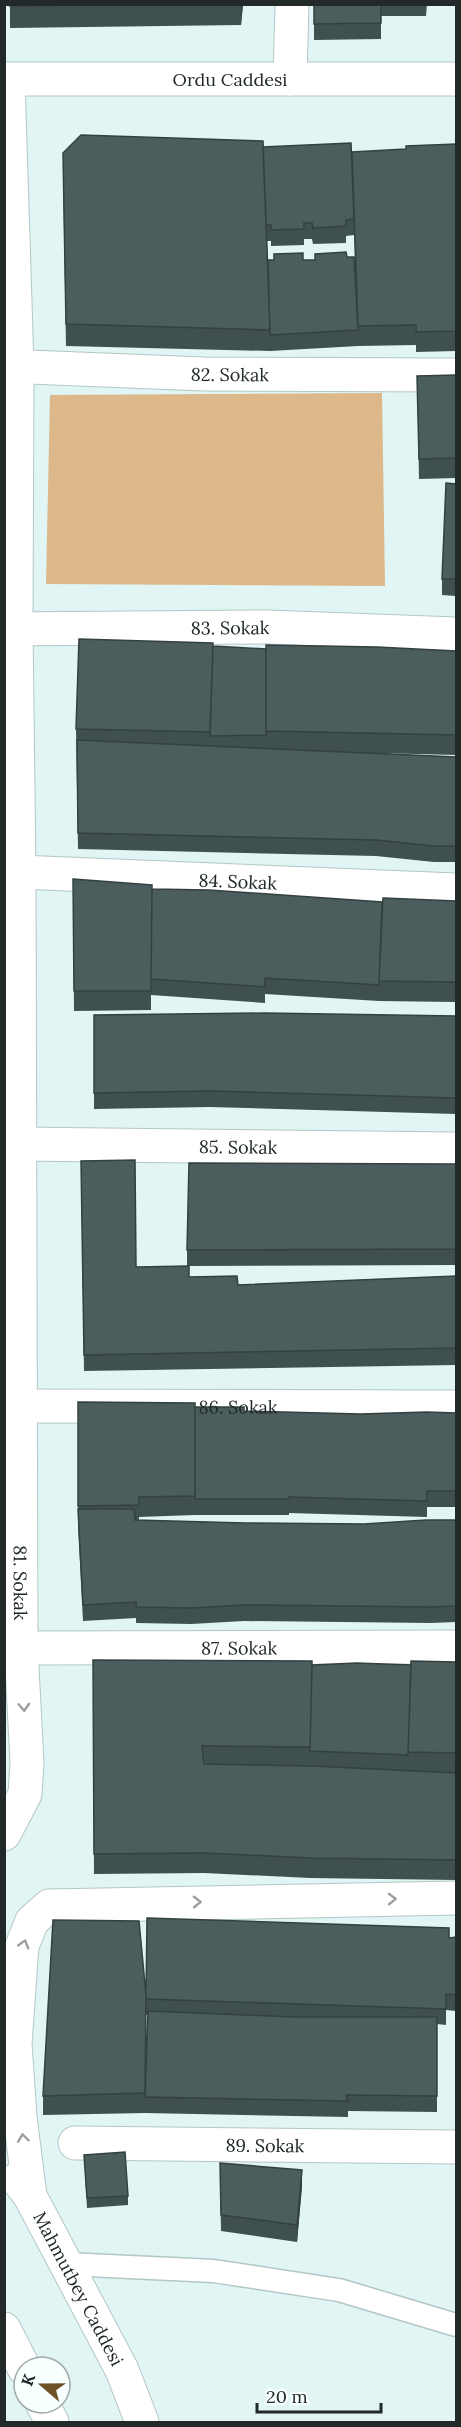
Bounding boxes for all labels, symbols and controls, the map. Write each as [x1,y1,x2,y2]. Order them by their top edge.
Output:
street label: Ordu Caddesi [173,68,287,91]
street label: 82. Sokak [190,362,269,386]
street label: 83. Sokak [191,615,270,639]
street label: 84. Sokak [198,868,278,894]
street label: 85. Sokak [199,1135,278,1158]
street label: 86. Sokak [198,1395,278,1418]
street label: 81. Sokak [9,1545,32,1621]
street label: 87. Sokak [201,1636,277,1659]
one-way arrow [17,1702,30,1711]
one-way arrow [387,1893,396,1905]
one-way arrow [192,1896,201,1909]
one-way arrow [17,1939,29,1950]
street label: 89. Sokak [226,2133,305,2157]
one-way arrow [17,2134,29,2143]
street label: Mahmutbey Caddesi [29,2207,129,2370]
north arrow [12,2355,72,2415]
text: K [17,2371,39,2389]
scale bar [257,2376,382,2414]
text: 20 m [266,2385,308,2408]

